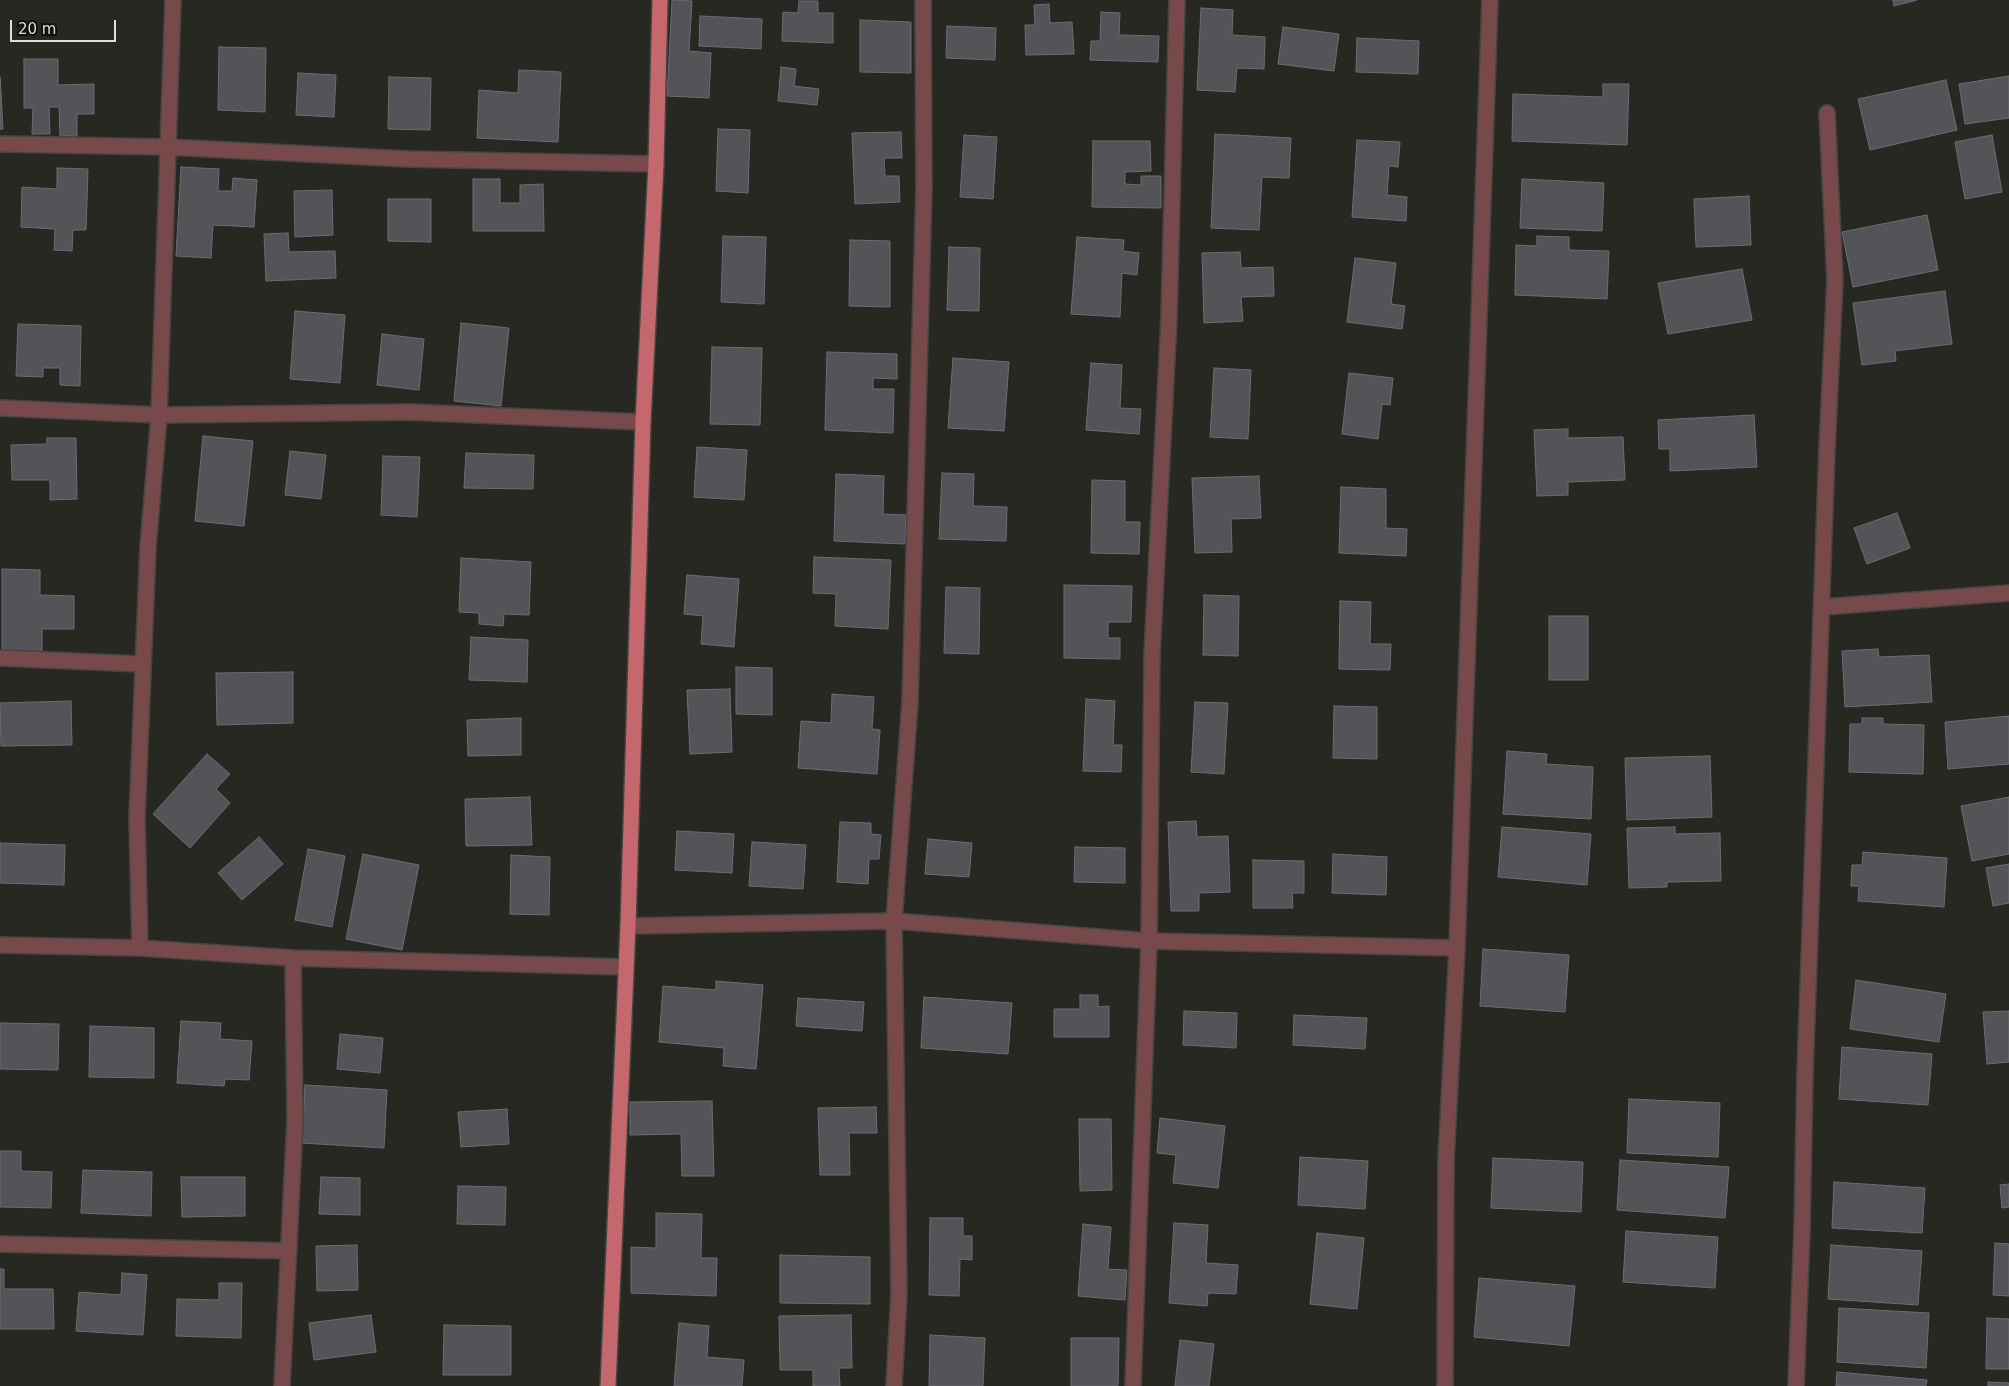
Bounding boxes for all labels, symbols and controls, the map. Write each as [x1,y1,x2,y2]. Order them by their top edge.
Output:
scale bar [12,10,119,42]
text: 20 m [18,20,56,38]

